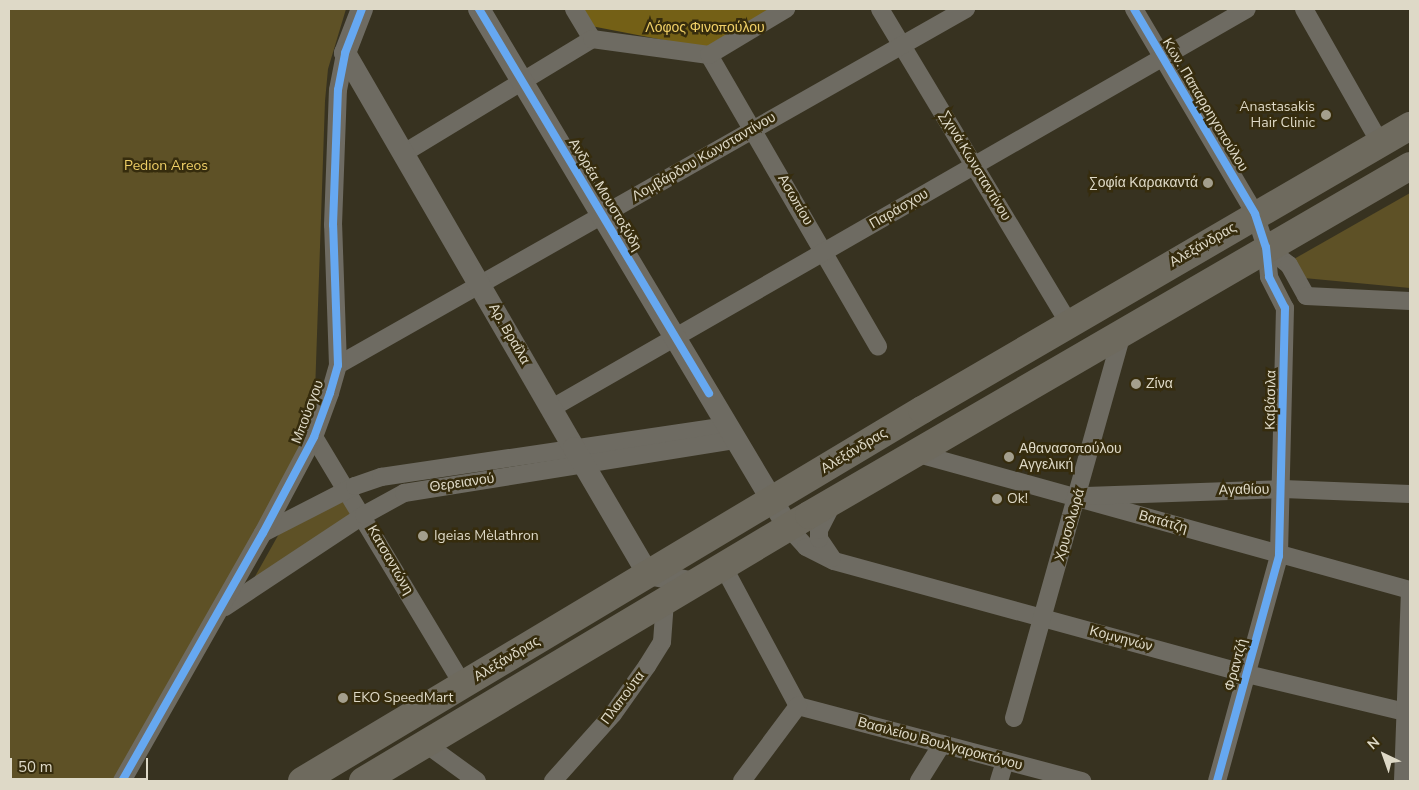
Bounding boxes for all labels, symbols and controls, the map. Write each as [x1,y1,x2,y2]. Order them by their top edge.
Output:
park label: Λόφος Φινοπούλου [645,20,765,36]
street label: Κων. Παπαρρηγοπούλου [1158,35,1252,175]
place label: Anastasakis Hair Clinic [1239,99,1315,132]
street label: Σχινά Κωνσταντίνου [936,108,1014,224]
marker: Anastasakis Hair Clinic [1319,108,1333,122]
street label: Λομβάρδου Κωνσταντίνου [629,109,779,205]
street label: Ανδρέα Μουστοξύδη [565,136,645,254]
park label: Pedion Areos [124,158,208,174]
street label: Ασωπίου [774,172,816,228]
place label: Σοφία Καρακαντά [1089,175,1198,191]
marker: Σοφία Καρακαντά [1202,177,1214,189]
street label: Παράσχου [867,185,931,233]
street label: Αλεξάνδρας [1167,219,1239,271]
street label: Αρ. Βραΐλα [485,301,533,367]
street label: Καβάσιλα [1262,370,1280,430]
place label: Ζίνα [1146,376,1173,392]
street label: Μπούσγου [288,378,328,446]
marker: Ζίνα [1130,378,1142,390]
street label: Αλεξάνδρας [818,425,890,477]
place label: Αθανασοπούλου Αγγελική [1019,441,1122,474]
marker: Αθανασοπούλου Αγγελική [1003,451,1015,463]
street label: Θερειανού [429,470,495,496]
street label: Αγαθίου [1219,481,1269,499]
street label: Χρυσολωρά [1052,487,1088,563]
place label: Ok! [1007,491,1028,507]
marker: Ok! [991,493,1003,505]
street label: Βατάτζη [1137,507,1189,537]
street label: Κατσαντώνη [363,522,417,598]
place label: Igeias Mèlathron [434,528,539,544]
marker: Igeias Mèlathron [416,529,430,543]
street label: Κομνηνών [1088,623,1154,655]
street label: Αλεξάνδρας [471,633,543,685]
street label: Φραντζή [1221,637,1251,693]
street label: Πλαπούτα [598,668,648,728]
place label: EKO SpeedMart [353,690,453,706]
marker: EKO SpeedMart [337,692,349,704]
street label: Βασιλείου Βουλγαροκτόνου [856,714,1024,774]
north arrow [1359,730,1409,780]
text: N [1363,733,1384,754]
scale bar [12,748,150,780]
text: 50 m [18,757,53,777]

